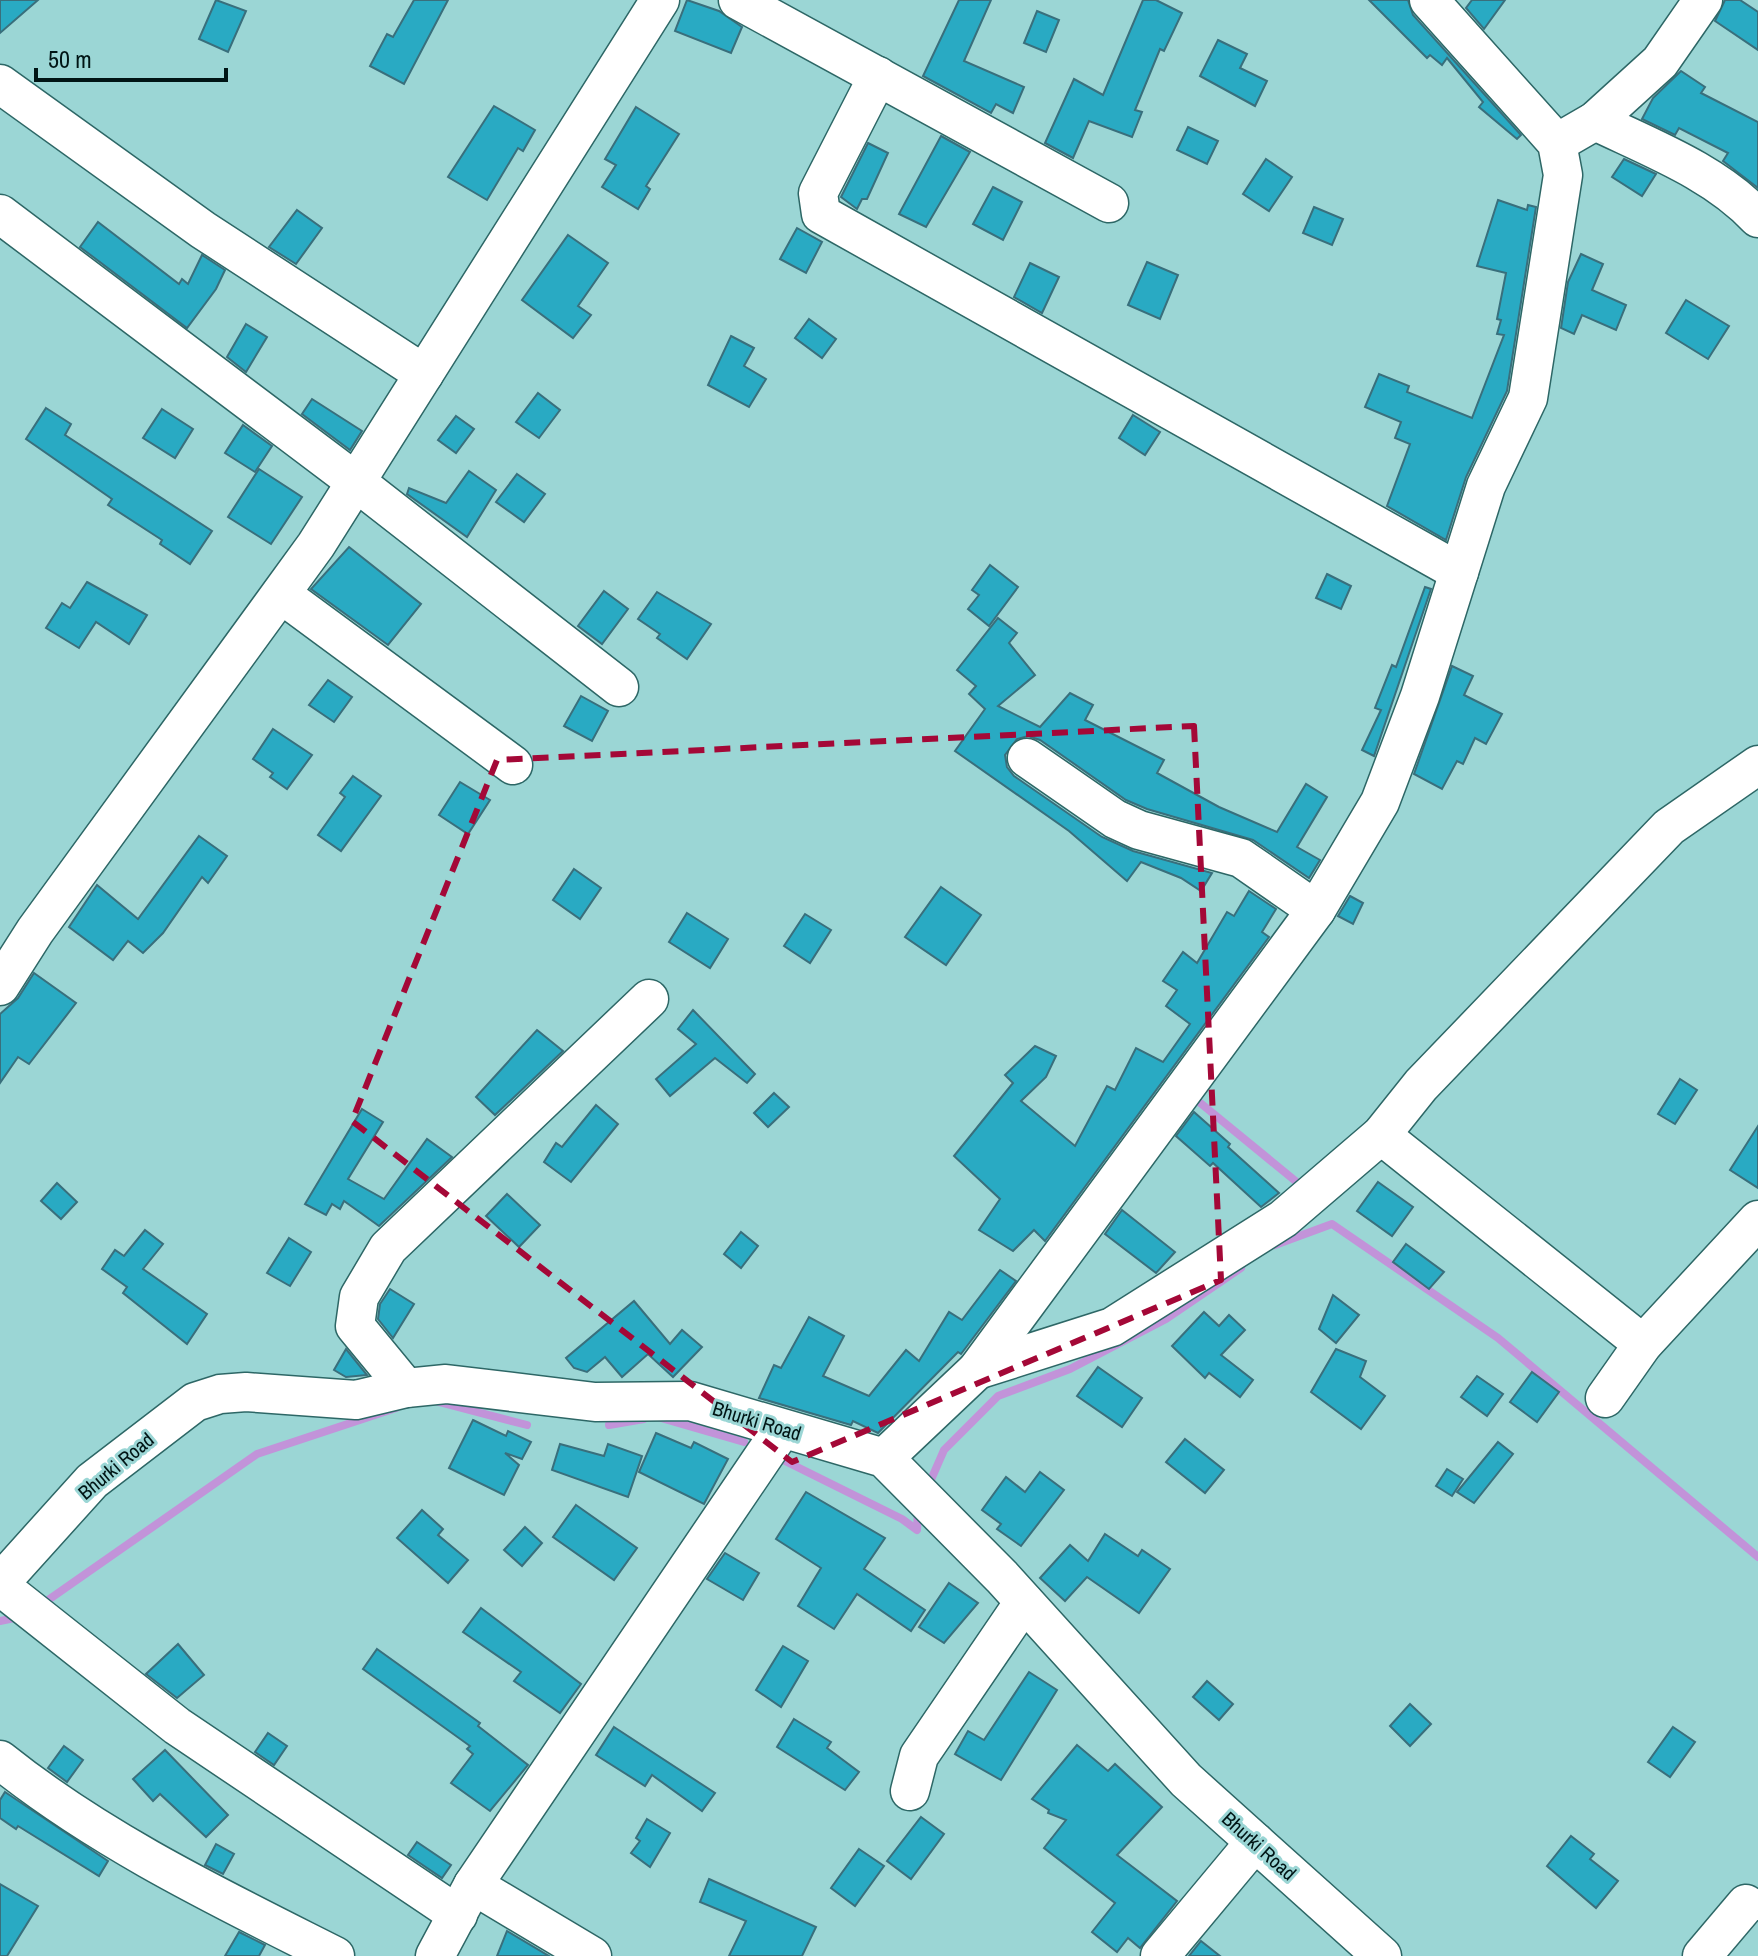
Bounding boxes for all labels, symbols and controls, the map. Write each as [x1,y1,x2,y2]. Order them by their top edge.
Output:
scale bar [36,32,226,82]
text: 50 m [48,43,92,75]
street label: Bhurki Road [710,1394,805,1447]
street label: Bhurki Road [72,1426,159,1505]
street label: Bhurki Road [1216,1805,1302,1886]

